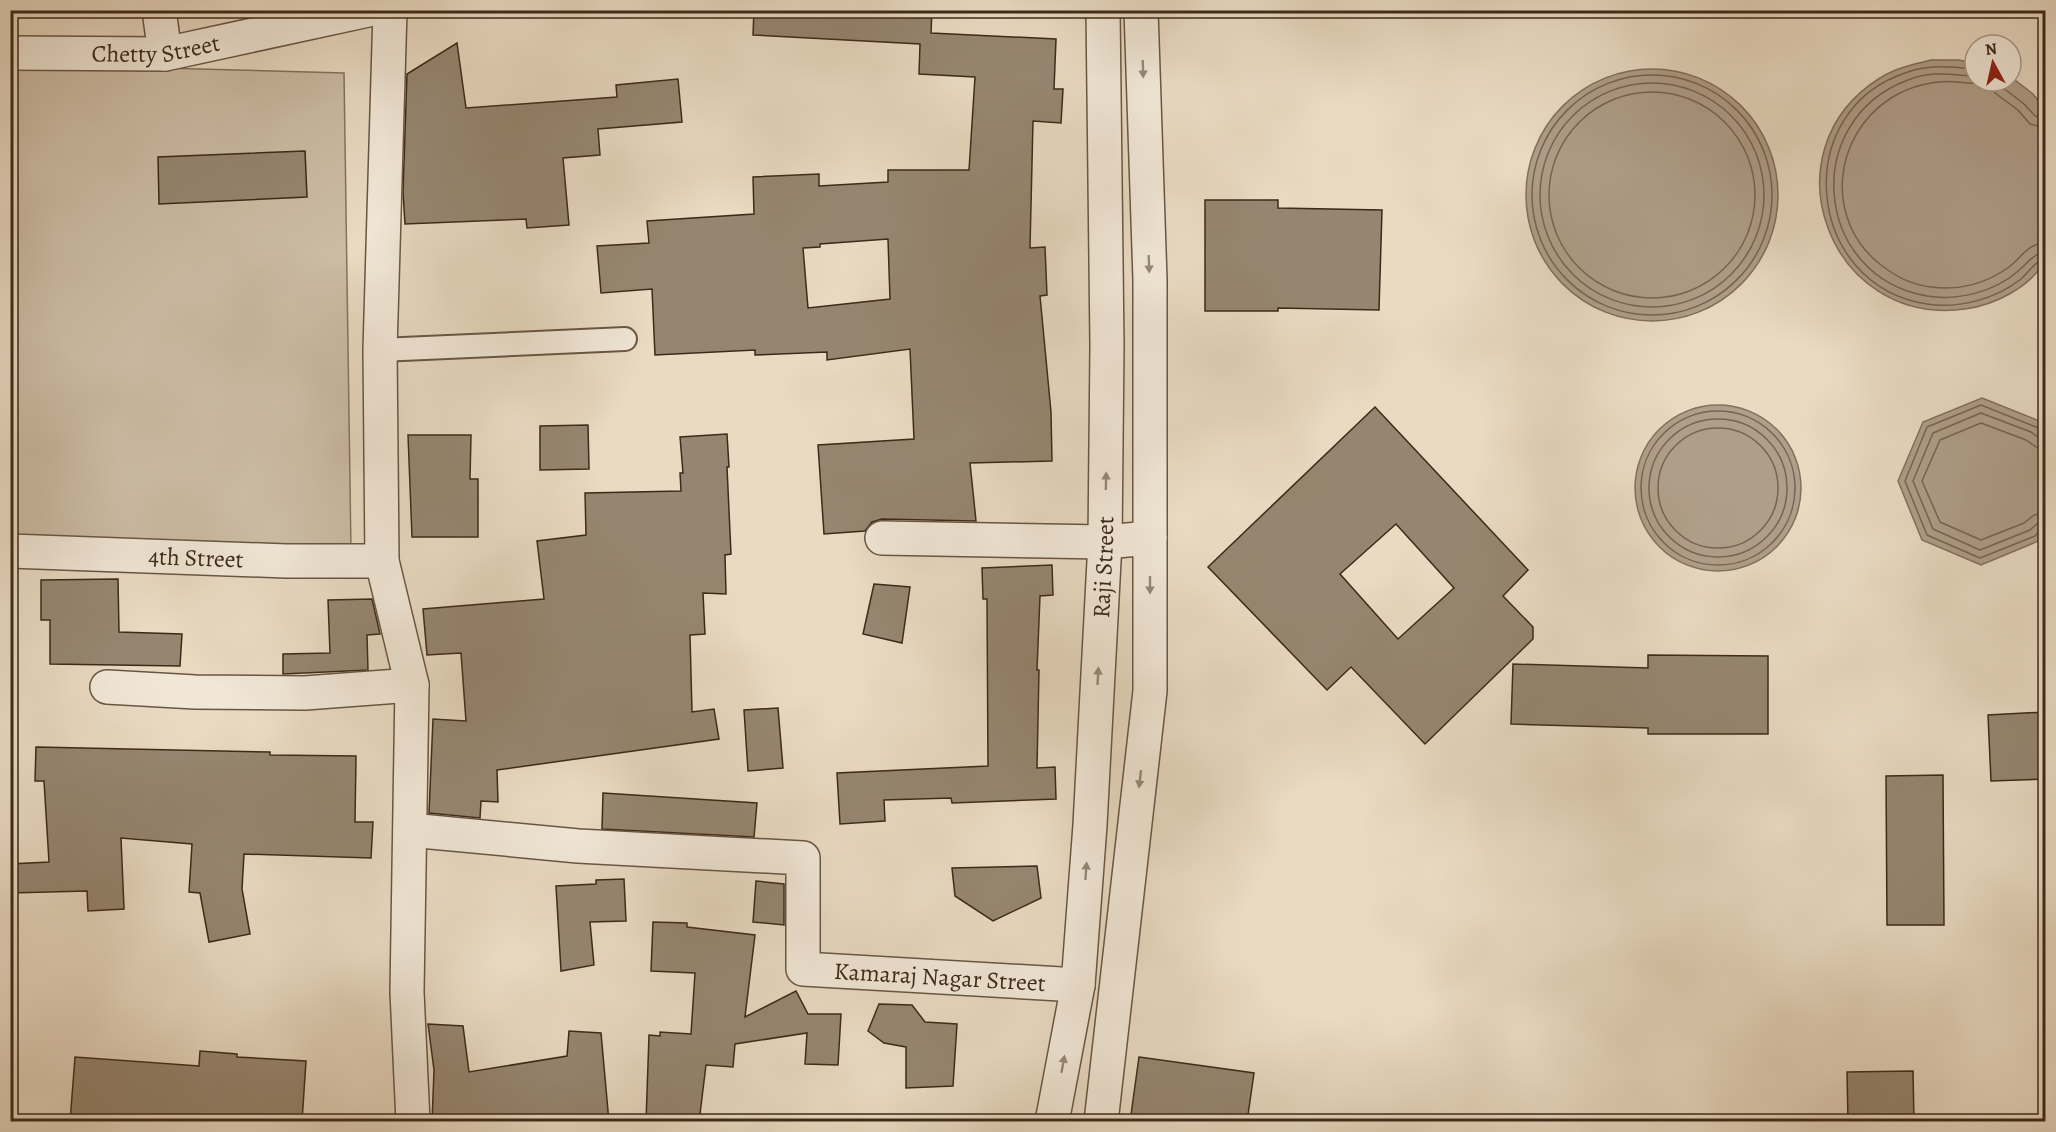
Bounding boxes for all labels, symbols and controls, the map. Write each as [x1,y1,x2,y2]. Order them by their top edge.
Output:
street label: Chetty Street [91,27,223,70]
north arrow [1963,33,2023,93]
text: N [1984,37,1999,61]
one-way arrow [1138,59,1148,78]
one-way arrow [1145,254,1154,273]
one-way arrow [1101,472,1110,491]
street label: Raji Street [1085,516,1121,619]
street label: 4th Street [148,540,244,575]
one-way arrow [1145,575,1155,594]
one-way arrow [1093,666,1102,685]
one-way arrow [1135,770,1144,789]
one-way arrow [1082,861,1091,880]
street label: Kamaraj Nagar Street [833,955,1047,999]
one-way arrow [1059,1054,1068,1073]

